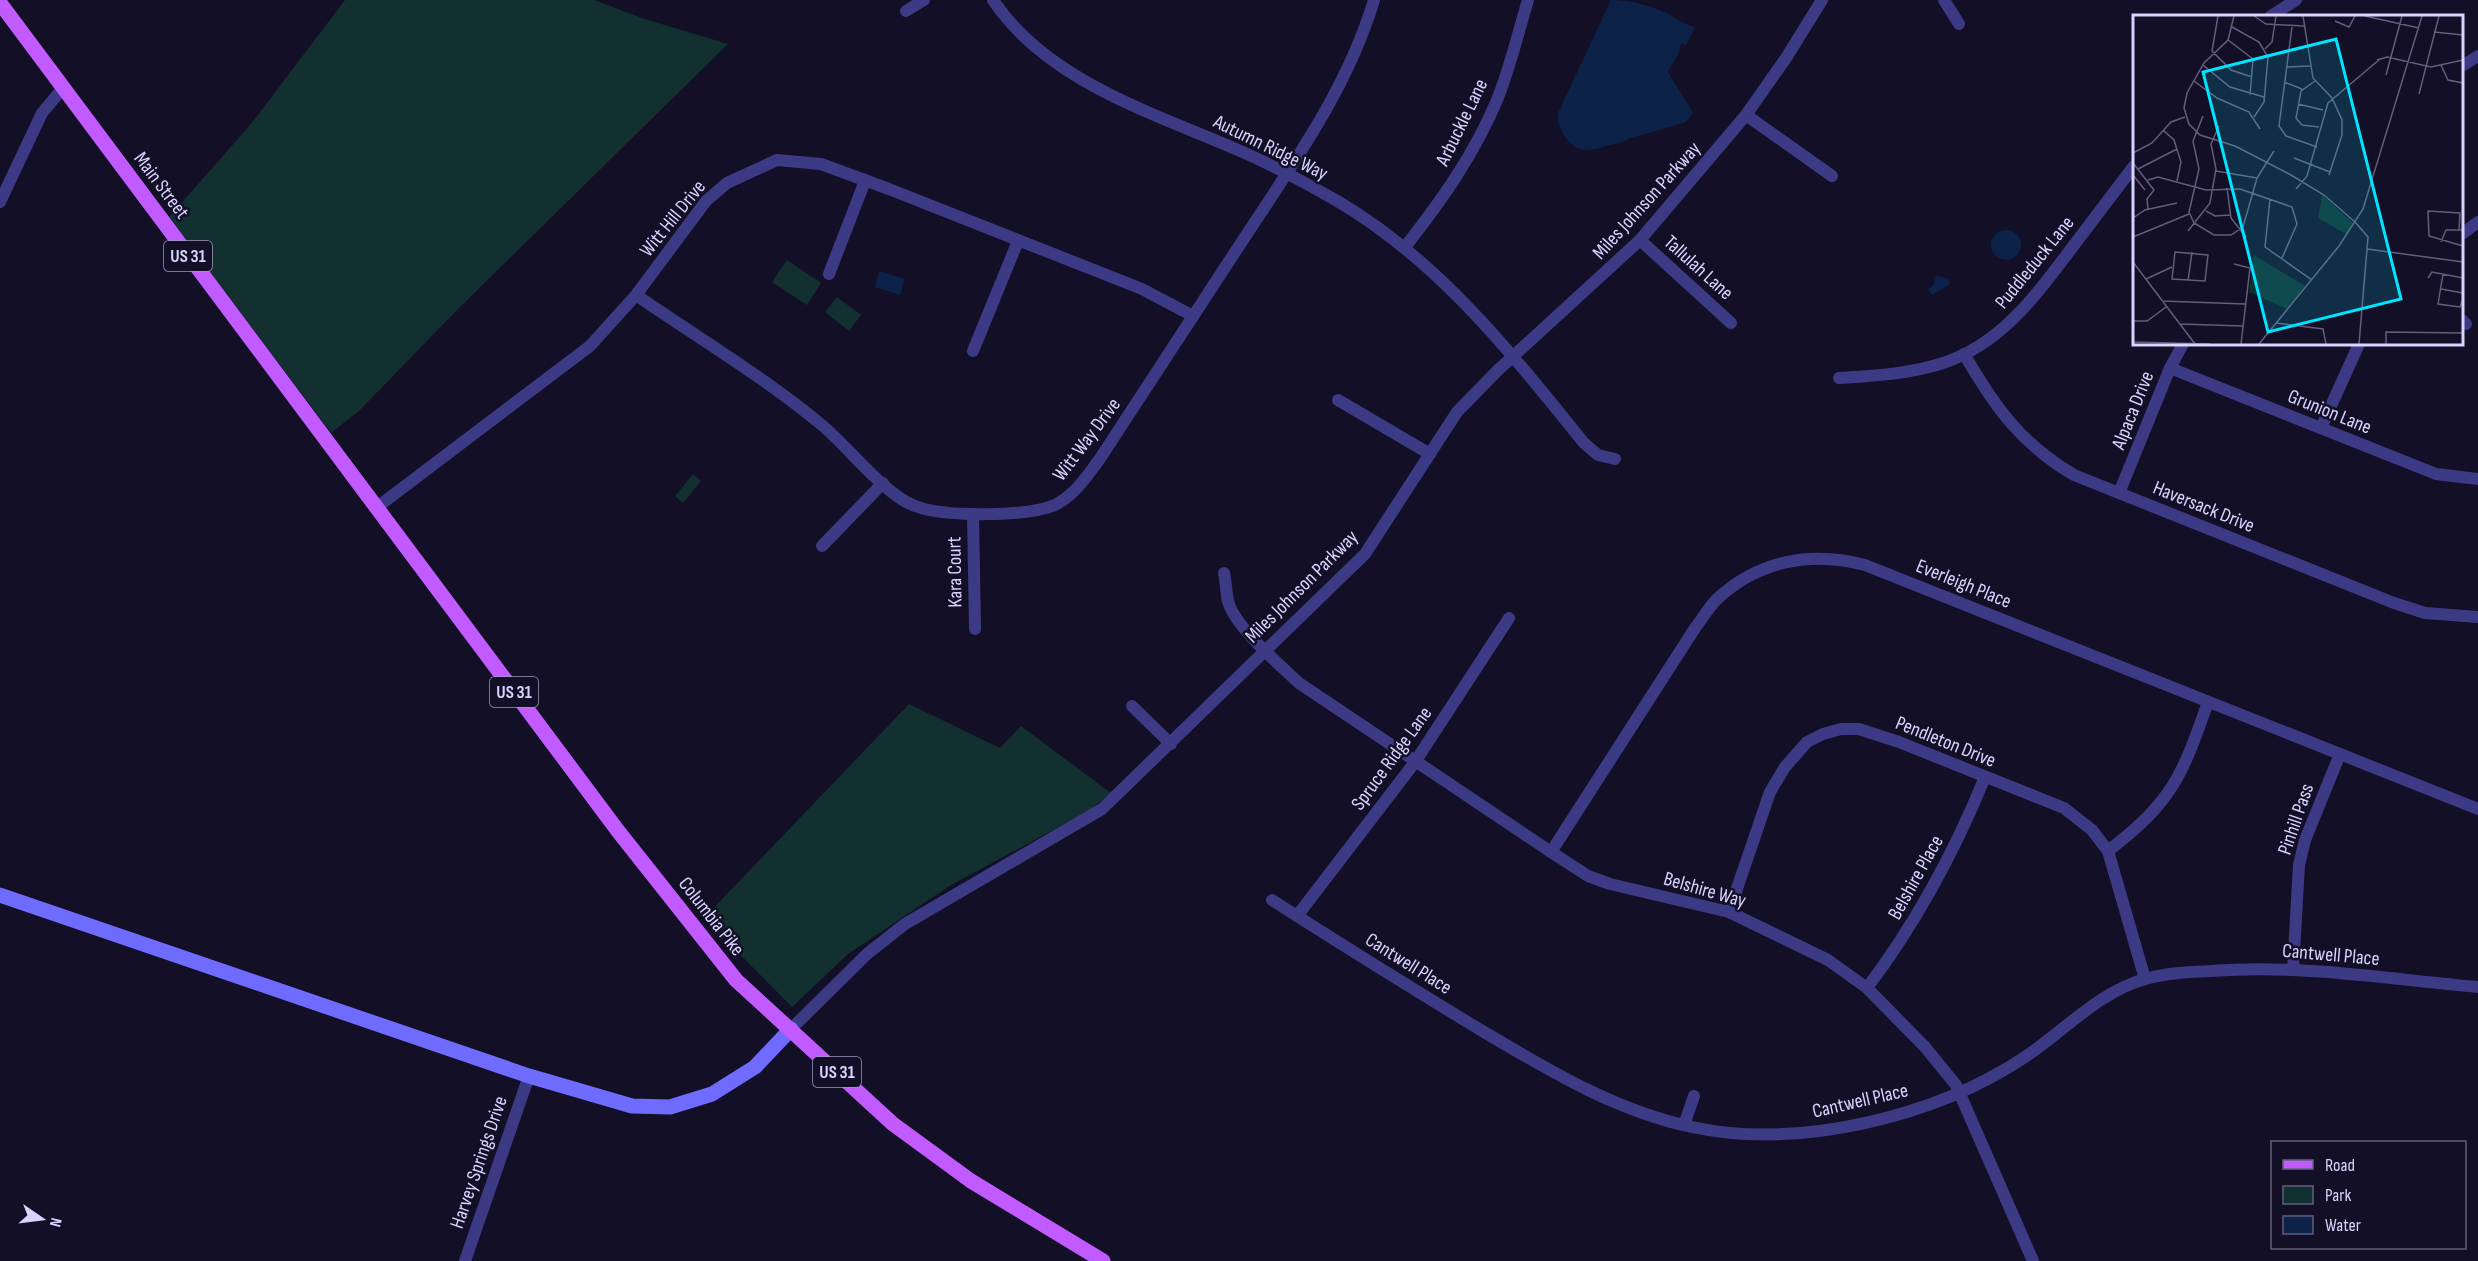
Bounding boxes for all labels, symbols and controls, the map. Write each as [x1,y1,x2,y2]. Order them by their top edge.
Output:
inset map [2133,15,2463,345]
street label: Arbuckle Lane [1430,75,1493,171]
street label: Autumn Ridge Way [1209,109,1332,186]
street label: Miles Johnson Parkway [1588,137,1706,264]
street label: Main Street [128,148,194,224]
street label: Witt Hill Drive [635,176,711,262]
street label: Puddleduck Lane [1990,211,2079,314]
street label: Tallulah Lane [1659,230,1738,305]
road number: US 31 [164,241,212,271]
street label: Alpaca Drive [2106,368,2159,454]
street label: Grunion Lane [2284,384,2375,440]
street label: Witt Way Drive [1048,393,1126,486]
street label: Haversack Drive [2149,476,2258,538]
street label: Miles Johnson Parkway [1240,525,1363,648]
street label: Kara Court [942,536,968,608]
street label: Everleigh Place [1912,554,2015,614]
road number: US 31 [490,677,538,707]
street label: Spruce Ridge Lane [1346,702,1437,815]
street label: Pendleton Drive [1892,711,1999,773]
street label: Pinhill Pass [2273,781,2319,858]
street label: Belshire Place [1883,831,1949,924]
street label: Belshire Way [1661,867,1749,913]
street label: Columbia Pike [673,873,749,961]
street label: Cantwell Place [1361,928,1456,1000]
street label: Cantwell Place [2281,939,2381,971]
road number: US 31 [813,1057,861,1087]
street label: Cantwell Place [1810,1078,1910,1124]
street label: Harvey Springs Drive [445,1093,513,1232]
legend [2271,1141,2466,1249]
text: Road [2325,1155,2355,1176]
text: Park [2325,1185,2351,1206]
north arrow [12,1189,72,1249]
text: Water [2325,1215,2361,1236]
text: N [45,1216,65,1229]

